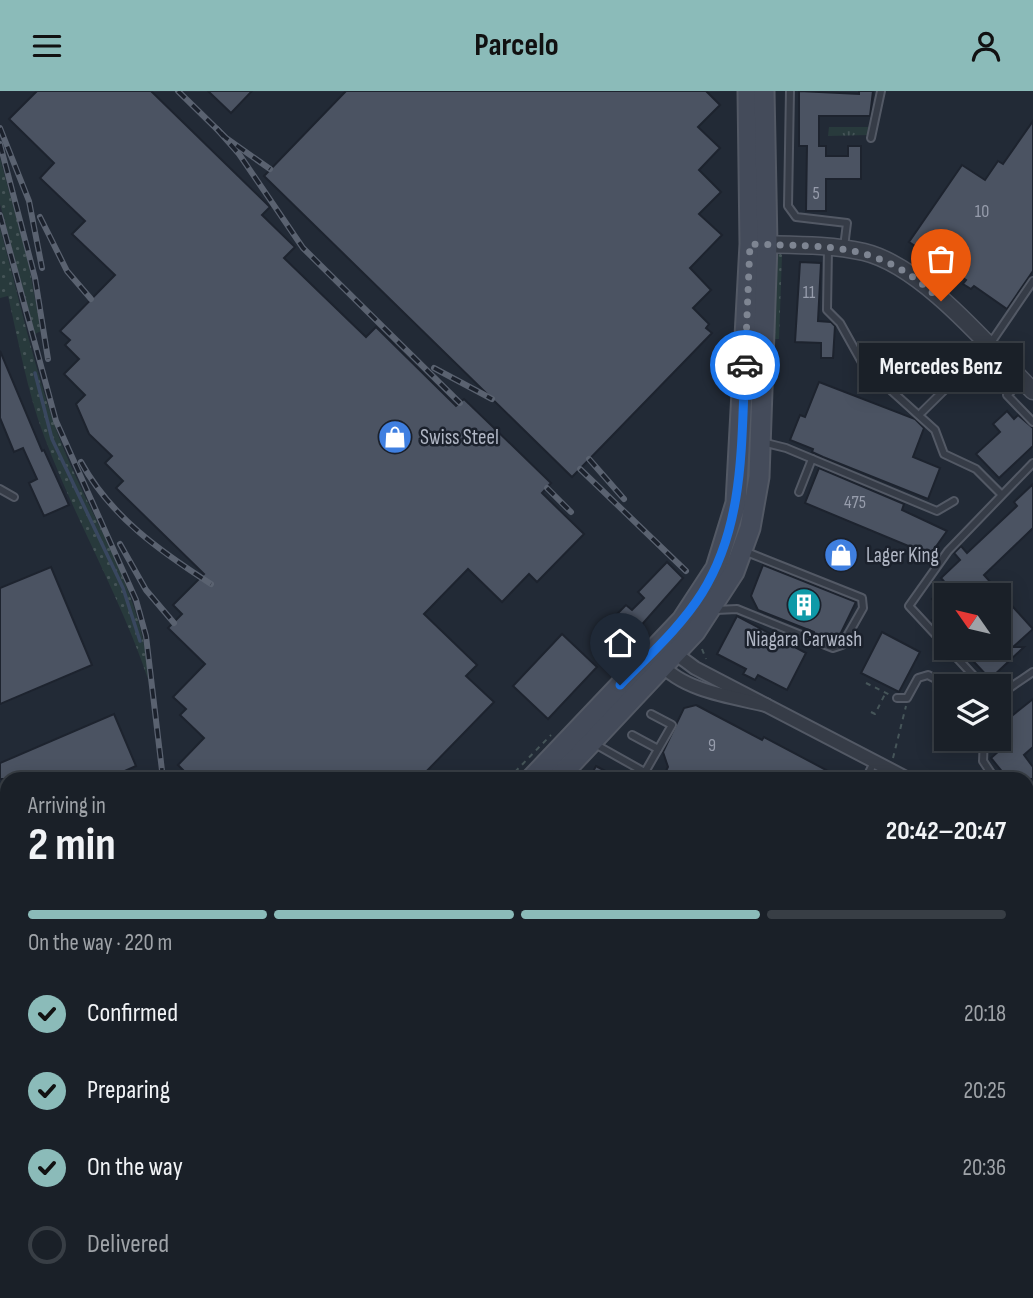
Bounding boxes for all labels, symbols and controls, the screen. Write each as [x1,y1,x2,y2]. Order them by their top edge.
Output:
text: Parcelo [474,26,559,65]
icon: menu [28,27,66,65]
icon: person [967,27,1005,65]
house number: 5 [812,183,820,204]
house number: 10 [975,201,989,222]
pin [911,229,971,301]
icon: bag [922,240,960,278]
house number: 11 [803,282,816,303]
courier [710,330,780,400]
callout: Mercedes Benz [859,343,1023,392]
icon: car [726,346,764,384]
text: Mercedes Benz [880,353,1002,381]
shop icon: Swiss Steel [376,418,414,456]
place label: Swiss Steel [420,425,499,450]
house number: 475 [844,492,866,513]
shop icon: Lager King [822,536,860,574]
place label: Lager King [866,543,939,568]
north arrow [934,583,1012,660]
map controls [934,583,1011,751]
building icon: Niagara Carwash [785,586,823,624]
pin [590,613,650,685]
icon: home [601,624,639,662]
place label: Niagara Carwash [746,627,862,652]
button: layers [934,674,1011,751]
house number: 9 [708,735,716,756]
text: Arriving in [28,792,106,820]
text: 20:42–20:47 [886,816,1006,847]
text: 2 min [28,818,116,873]
text: On the way · 220 m [28,929,172,957]
icon: check [28,995,66,1033]
text: Confirmed [87,998,178,1029]
text: 20:18 [964,1000,1006,1028]
icon: check [28,1072,66,1110]
text: Preparing [87,1075,170,1106]
text: 20:25 [963,1077,1006,1105]
icon: check [28,1149,66,1187]
text: On the way [87,1152,183,1183]
text: 20:36 [963,1154,1006,1182]
text: Delivered [87,1229,169,1260]

